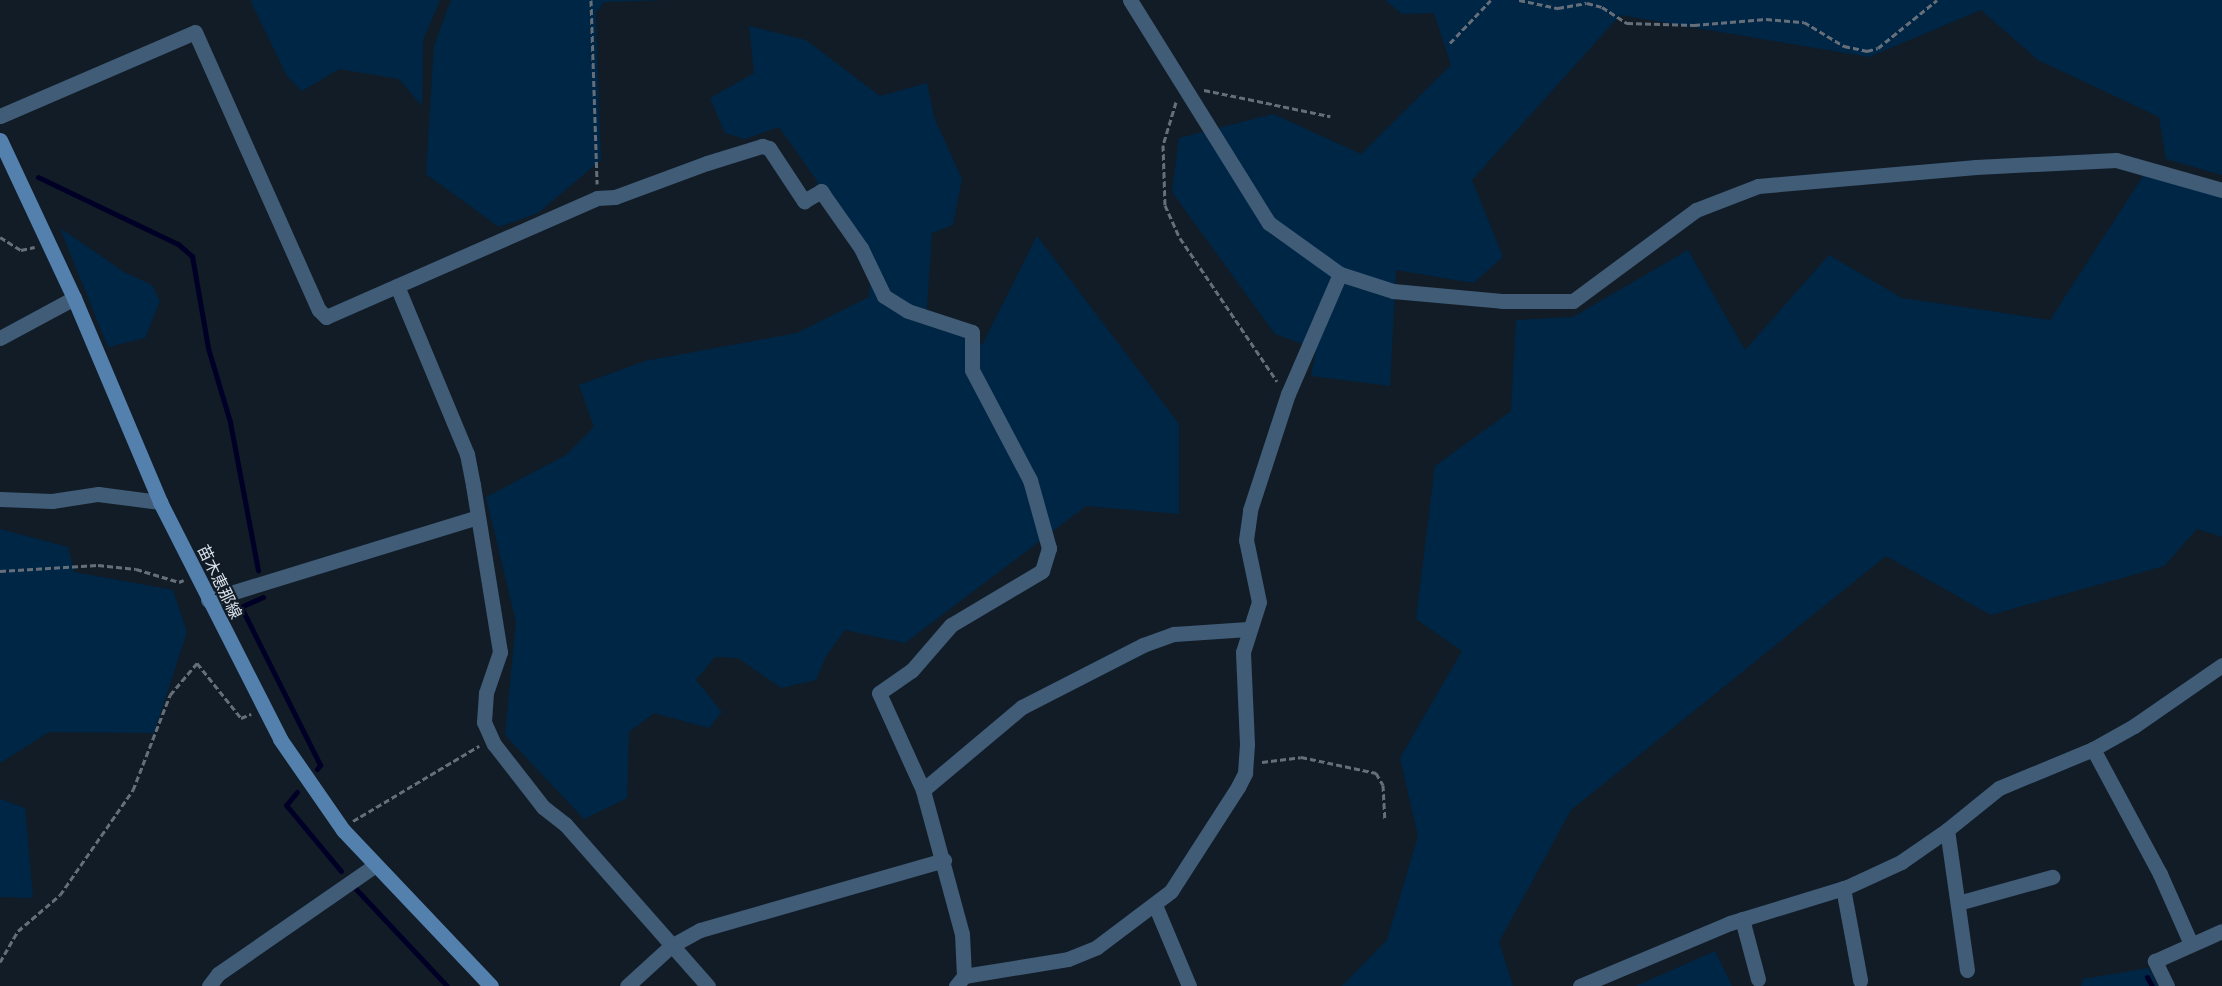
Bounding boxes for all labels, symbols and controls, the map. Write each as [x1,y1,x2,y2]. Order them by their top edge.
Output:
street label: 苗木恵那線 [193,542,245,622]

